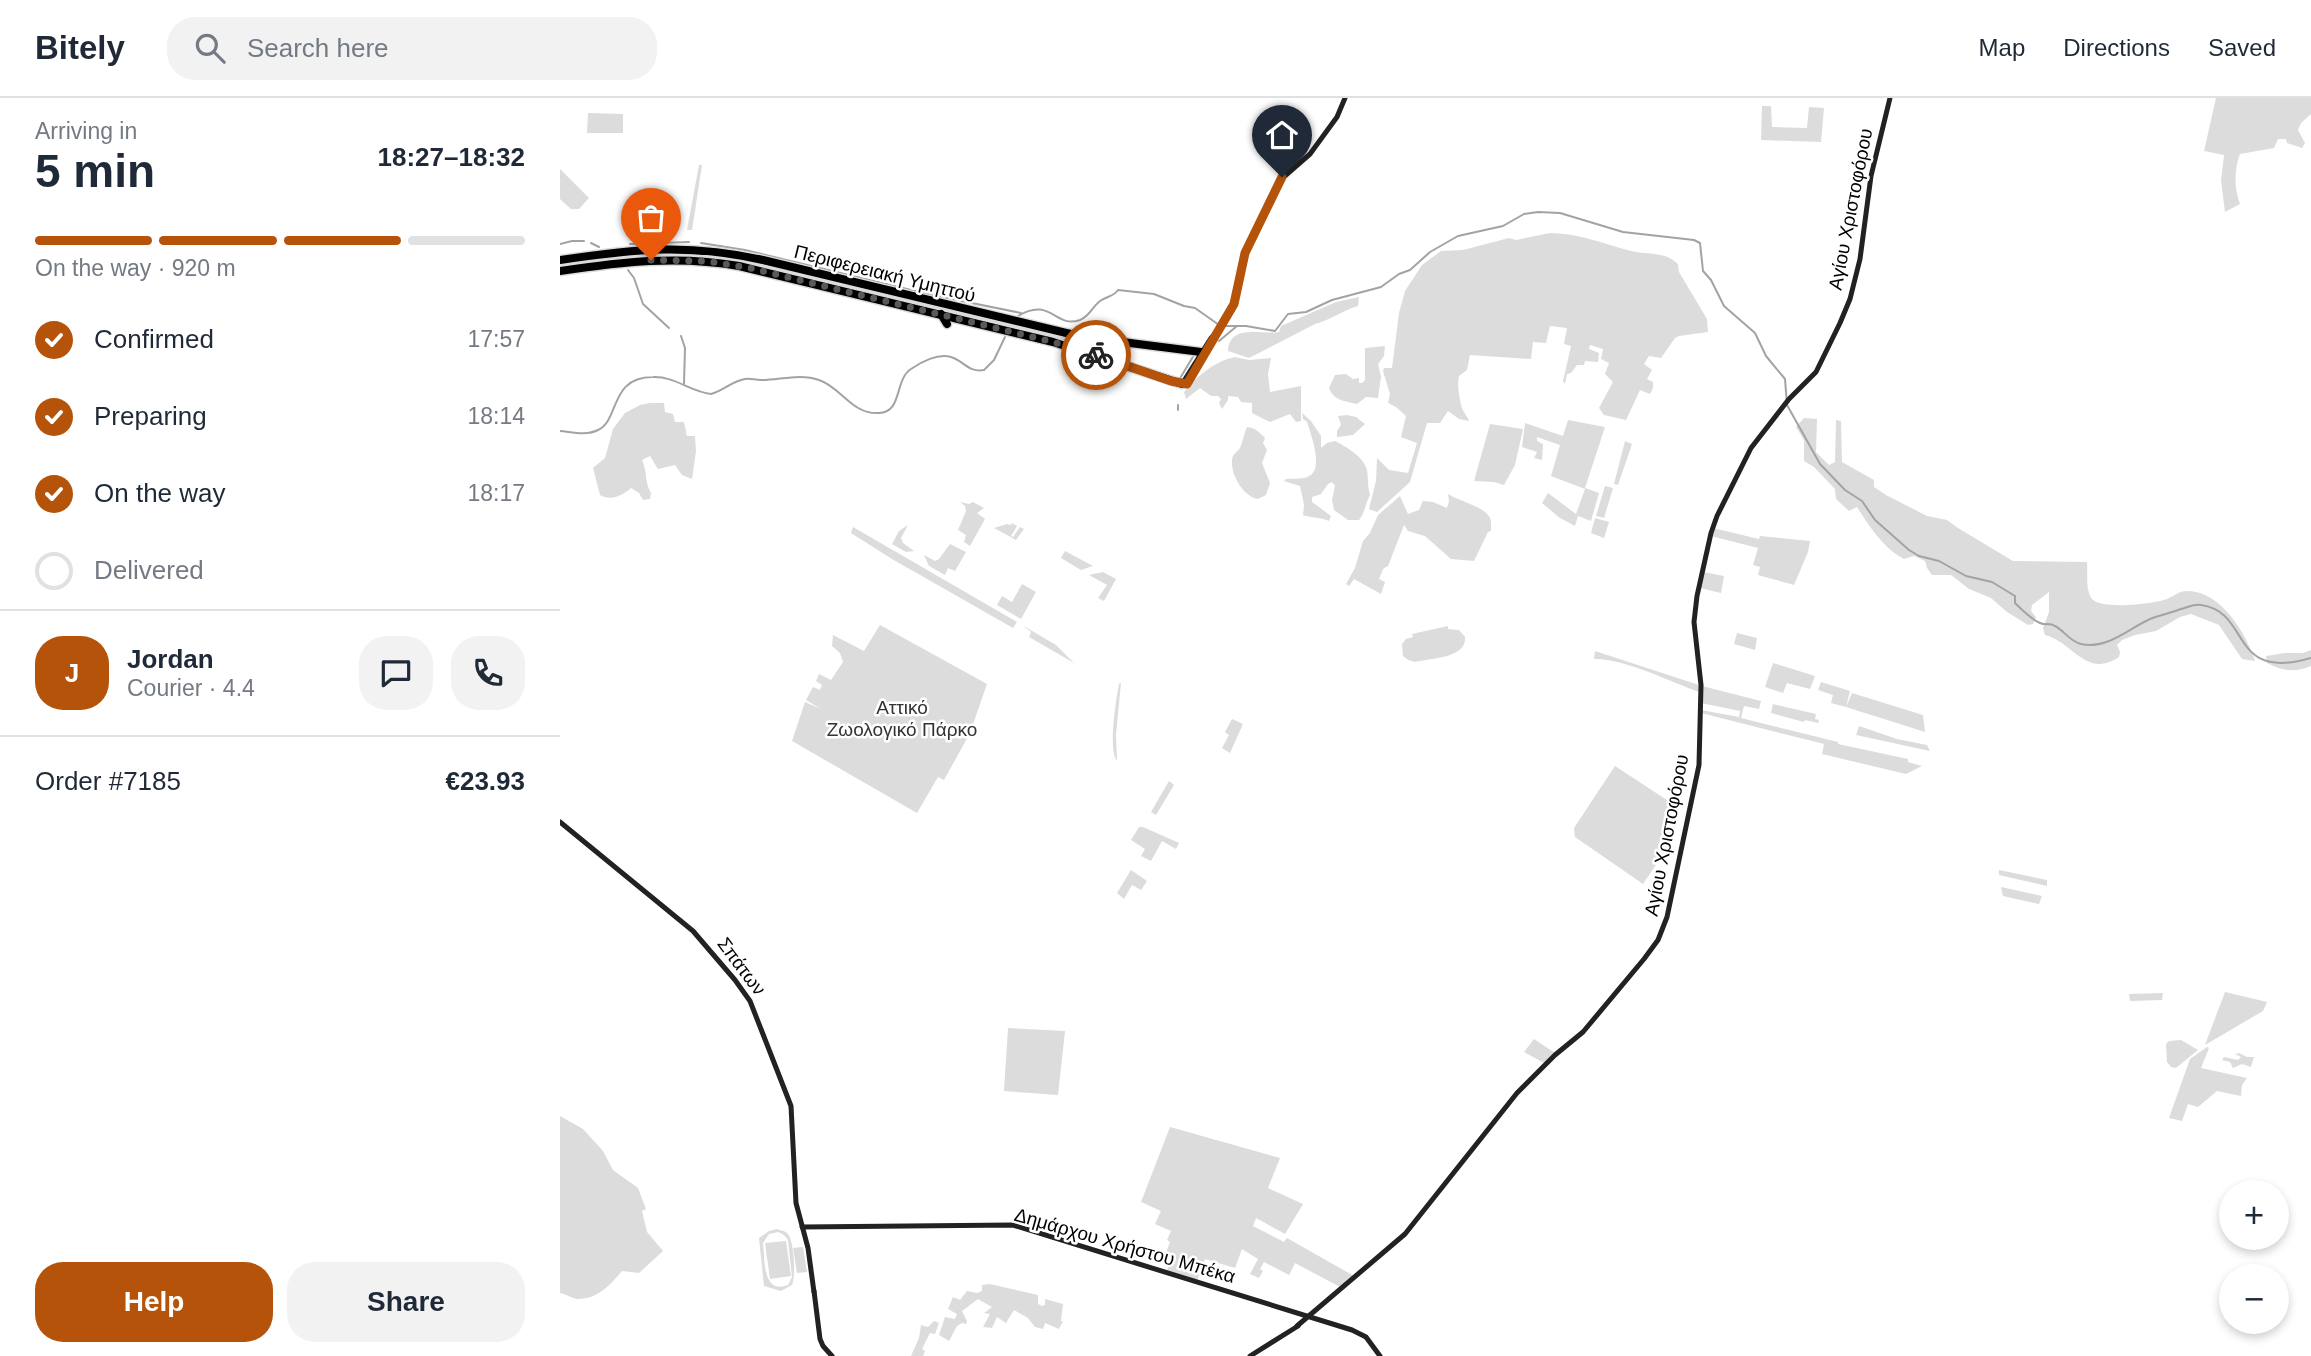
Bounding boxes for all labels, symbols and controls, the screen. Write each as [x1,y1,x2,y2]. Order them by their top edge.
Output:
search box [167,17,657,80]
text: Bitely [35,29,125,66]
icon: search [191,29,229,67]
text: Search here [247,33,389,63]
text: Map [1979,34,2025,61]
text: Directions [2063,34,2170,61]
text: Saved [2208,34,2276,61]
pin [1252,105,1312,177]
icon: home [1263,116,1301,154]
text: Arriving in [35,118,137,144]
street label: Αγίου Χριστοφόρου [1825,127,1876,292]
text: 18:27–18:32 [378,142,525,172]
text: 5 min [35,145,155,197]
pin [621,188,681,260]
icon: bag [632,199,670,237]
street label: Περιφερειακή Υμηττού [792,241,978,306]
text: On the way · 920 m [35,255,236,281]
courier [1061,320,1131,390]
icon: check [35,321,73,359]
text: Confirmed [94,324,214,354]
text: 17:57 [467,326,525,352]
icon: bike [1077,336,1115,374]
icon: check [35,398,73,436]
text: Preparing [94,401,207,431]
text: 18:14 [467,403,525,429]
icon: check [35,475,73,513]
text: On the way [94,478,226,508]
text: 18:17 [467,480,525,506]
text: Delivered [94,555,204,585]
button: chat [359,636,433,710]
button: phone [451,636,525,710]
text: Jordan [127,644,214,674]
text: J [65,658,79,688]
text: Courier · 4.4 [127,675,255,701]
park label: Αττικό Ζωολογικό Πάρκο [827,697,977,740]
street label: Αγίου Χριστοφόρου [1641,753,1692,918]
text: Order #7185 [35,766,181,796]
text: €23.93 [445,766,525,796]
street label: Σπάτων [713,934,770,999]
map controls [2219,1180,2289,1334]
button: + [2219,1180,2289,1250]
street label: Δημάρχου Χρήστου Μπέκα [1012,1204,1238,1287]
button: Help [35,1262,273,1342]
button: Share [287,1262,525,1342]
button: − [2219,1264,2289,1334]

